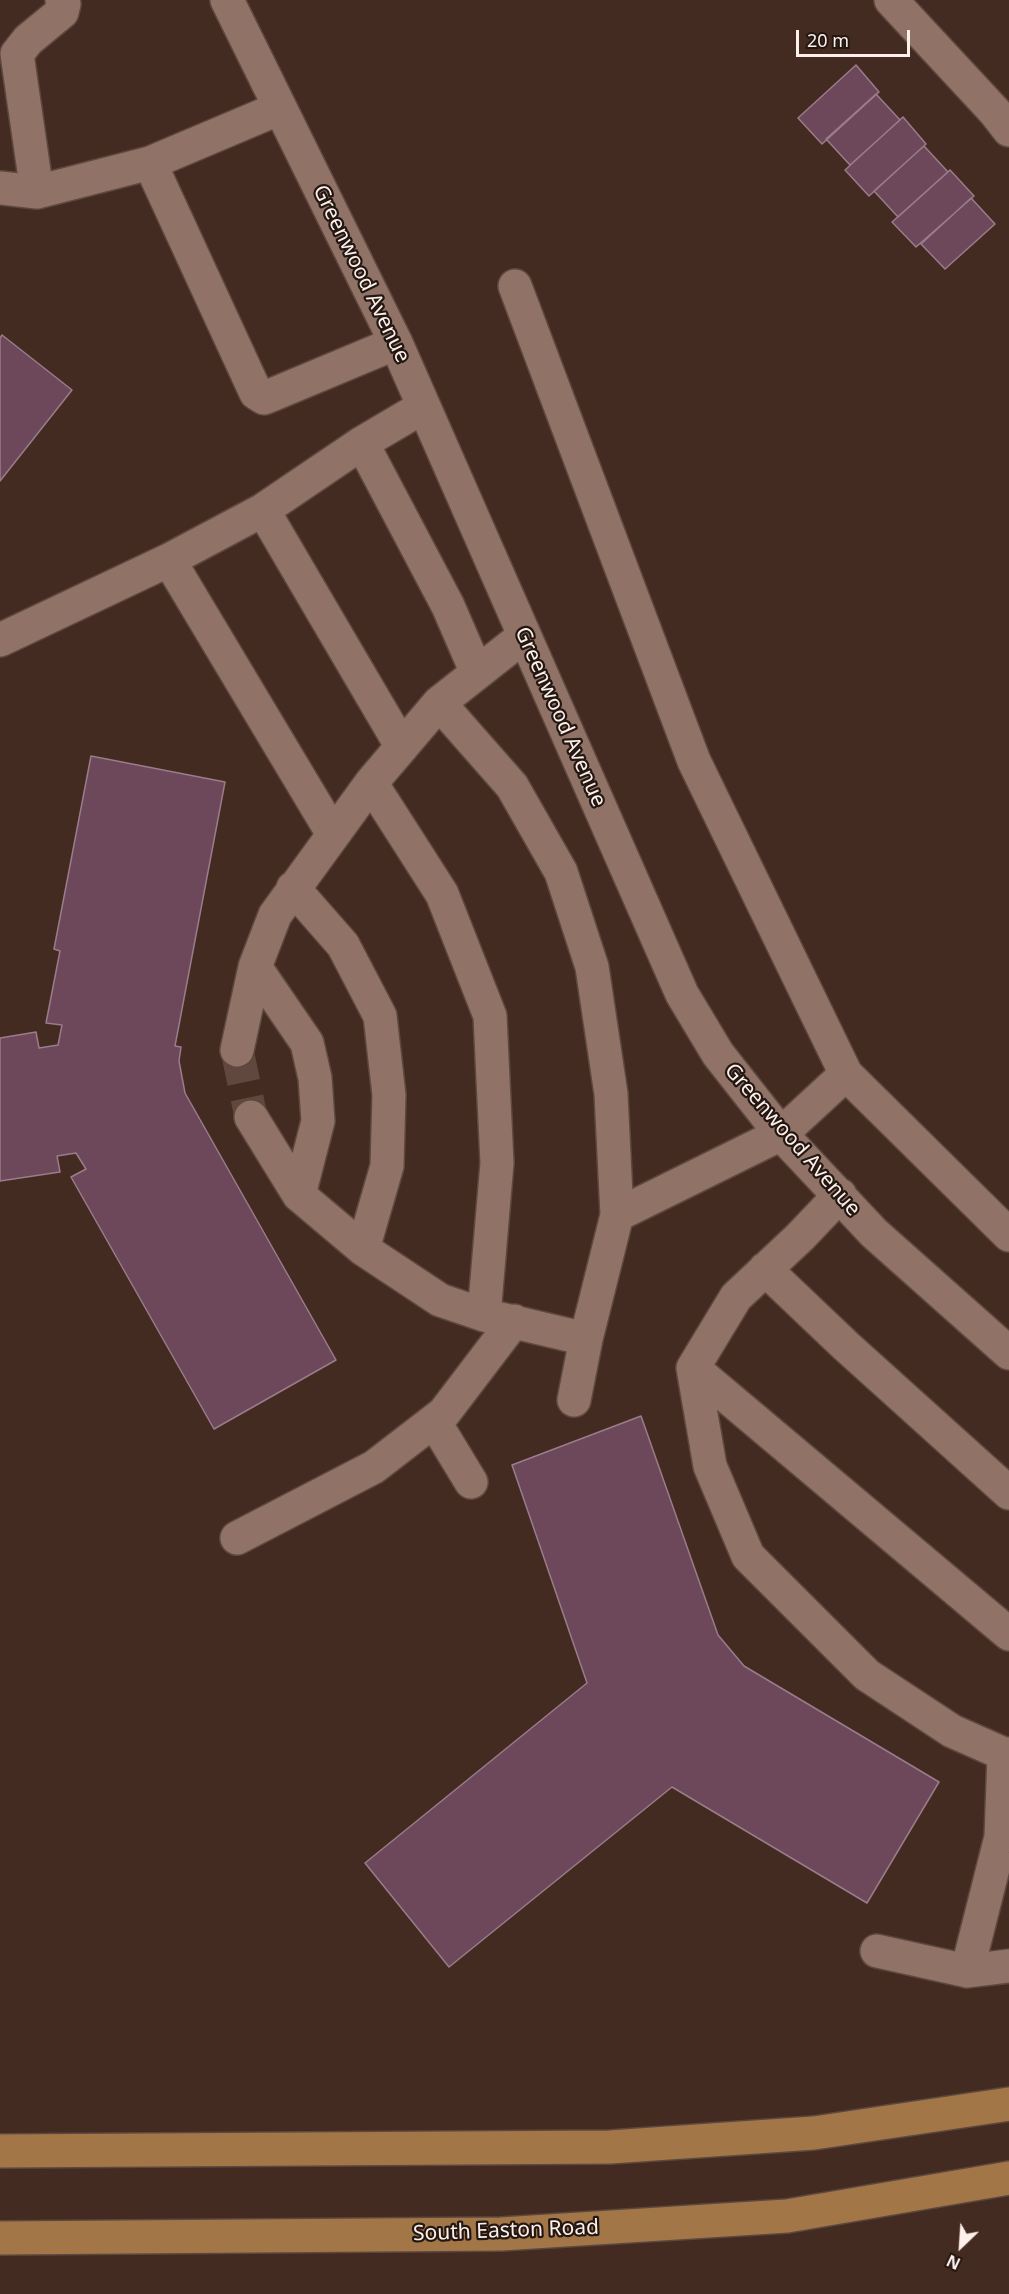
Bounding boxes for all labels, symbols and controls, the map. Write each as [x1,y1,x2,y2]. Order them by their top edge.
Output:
scale bar [799,18,913,56]
text: 20 m [807,28,849,52]
street label: Greenwood Avenue [307,181,415,367]
street label: Greenwood Avenue [509,623,611,811]
street label: Greenwood Avenue [719,1058,865,1222]
street label: South Easton Road [413,2215,599,2247]
north arrow [931,2216,991,2276]
text: N [943,2250,964,2275]

